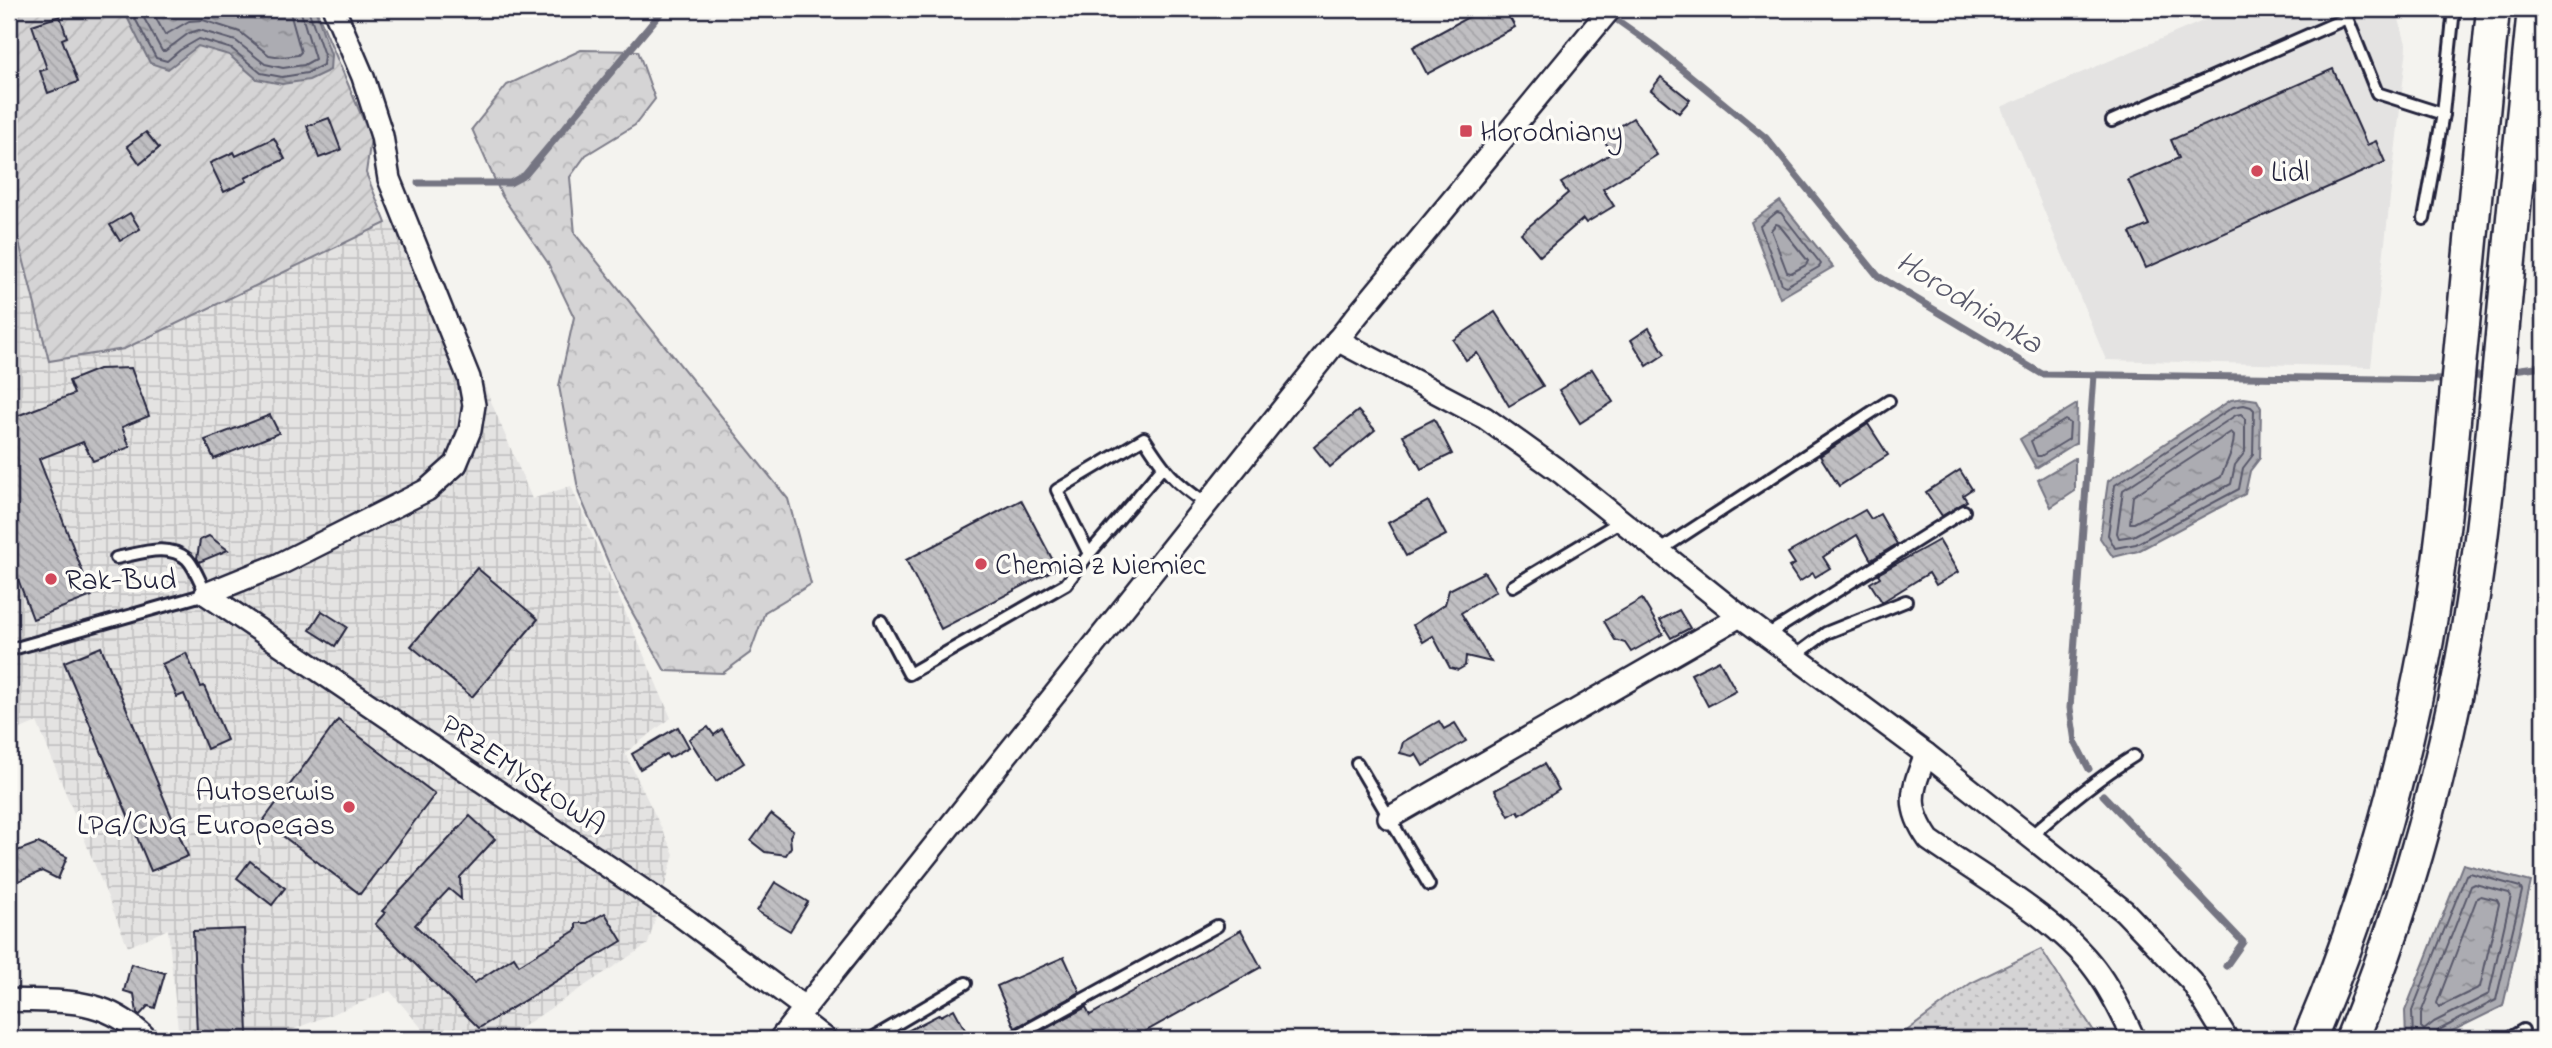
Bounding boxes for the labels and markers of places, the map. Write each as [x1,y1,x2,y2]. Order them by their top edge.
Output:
place label: Horodniany [1480,112,1623,156]
marker: Horodniany [1458,123,1474,139]
place label: Lidl [2271,152,2309,196]
marker: Lidl [2249,163,2265,179]
place label: Chemia z Niemiec [995,545,1207,589]
marker: Chemia z Niemiec [973,556,989,572]
place label: Rak-Bud [65,560,176,604]
marker: Rak-Bud [43,571,59,587]
place label: Autoserwis LPG/CNG EuropeGas [77,771,335,849]
marker: Autoserwis LPG/CNG EuropeGas [341,799,357,815]

